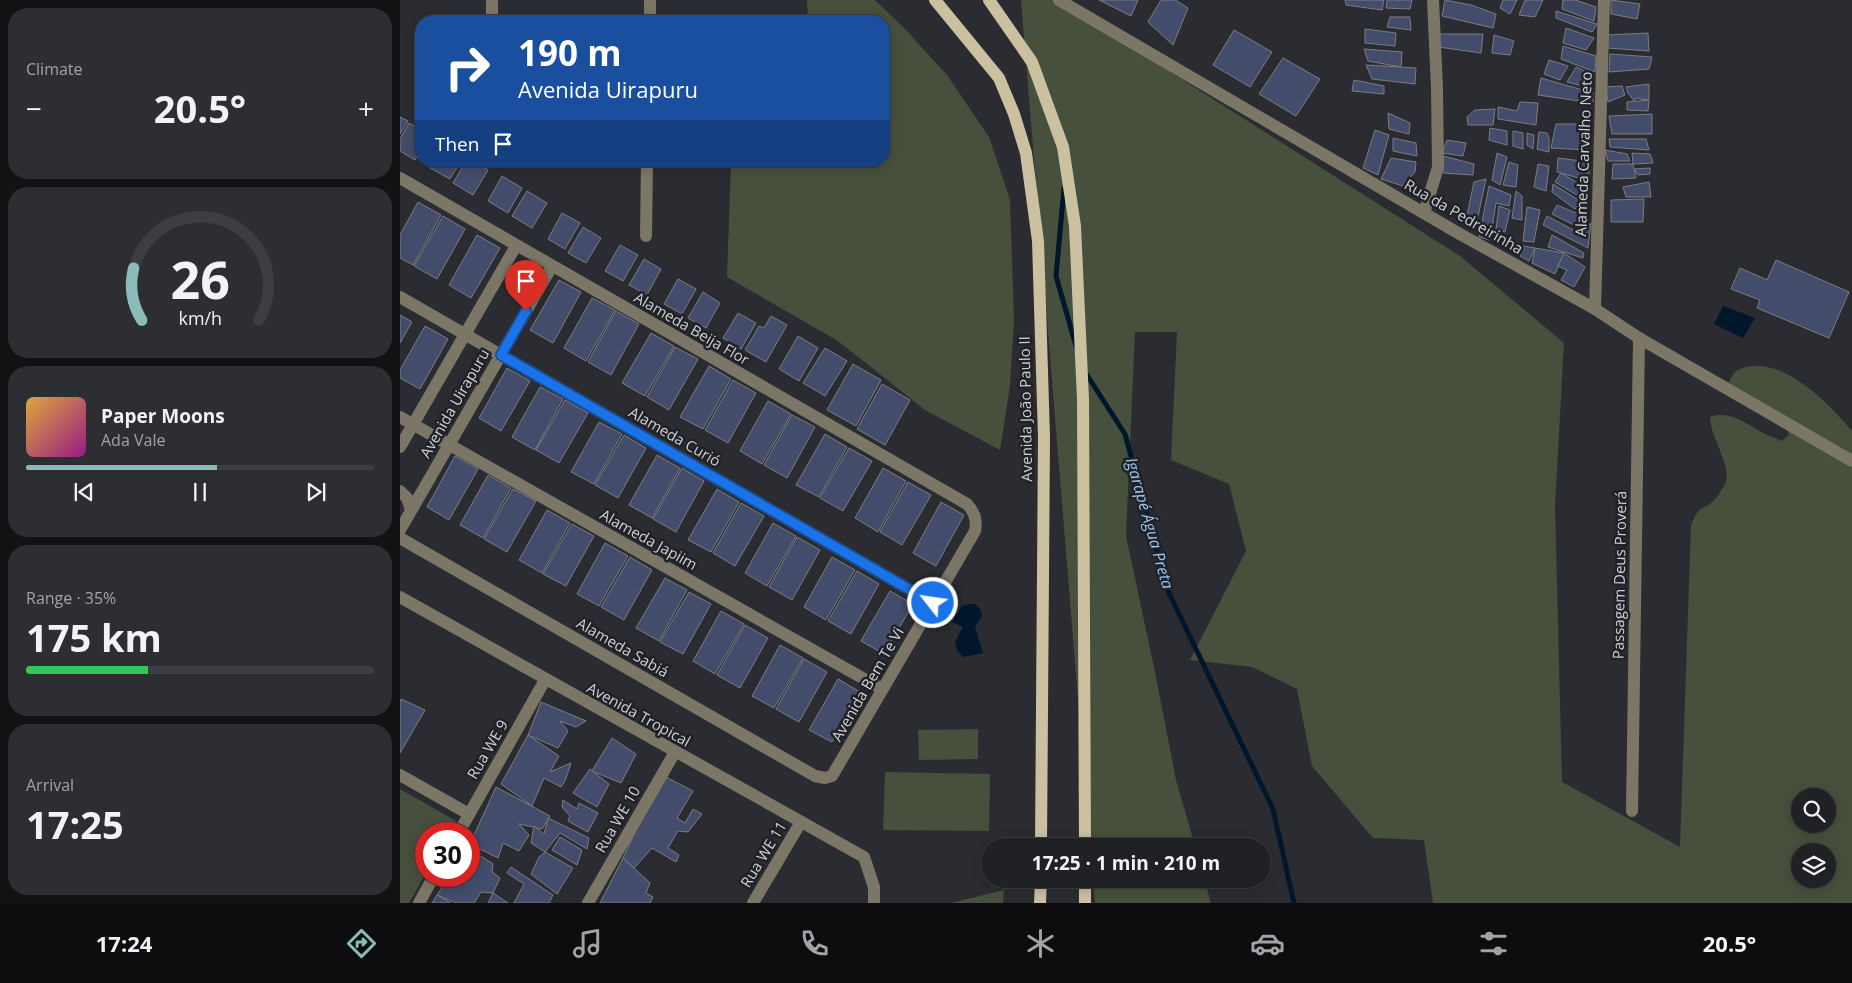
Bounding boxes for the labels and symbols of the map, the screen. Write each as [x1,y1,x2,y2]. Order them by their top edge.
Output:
street label: Alameda Carvalho Neto [1570,71,1596,237]
street label: Rua da Pedreirinha [1401,174,1527,258]
pin [505,260,547,311]
street label: Alameda Beija Flor [631,287,753,369]
street label: Avenida João Paulo II [1014,336,1036,482]
street label: Avenida Uirapuru [415,345,493,461]
street label: Alameda Curió [625,402,725,470]
water label: Igarapé Água Preta [1121,455,1179,591]
street label: Passagem Deus Proverá [1608,491,1630,659]
street label: Alameda Japiim [597,504,701,574]
position arrow [906,576,958,628]
street label: Alameda Sabiá [573,613,673,681]
street label: Avenida Bem Te Vi [826,623,908,745]
street label: Avenida Tropical [584,677,694,751]
street label: Rua WE 9 [462,716,512,782]
street label: Rua WE 10 [590,782,644,856]
street label: Rua WE 11 [735,817,791,891]
speed limit sign: 30 [415,822,480,887]

